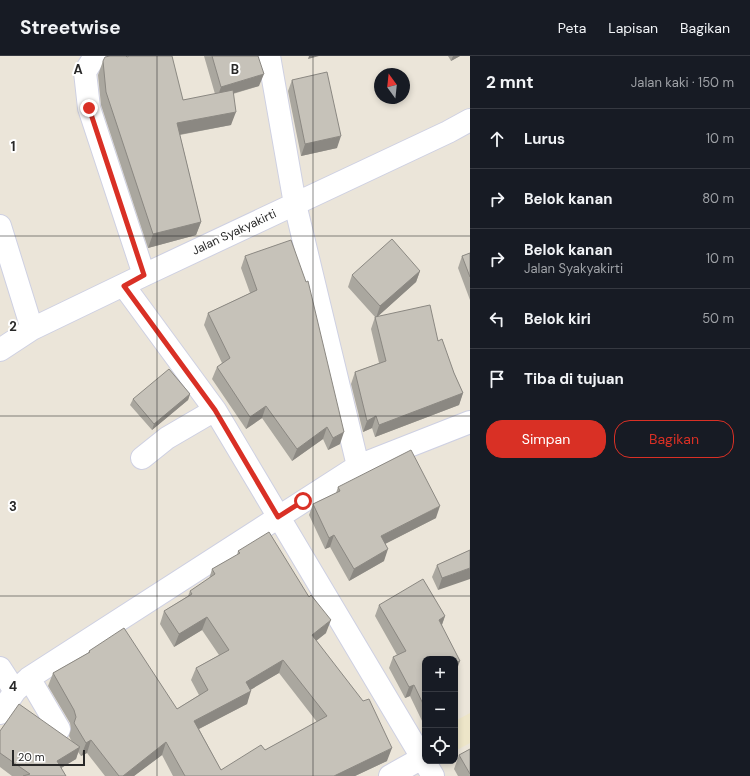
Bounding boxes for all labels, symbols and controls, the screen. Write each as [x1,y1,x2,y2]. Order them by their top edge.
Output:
text: Streetwise [20,15,121,40]
text: Peta [558,19,586,37]
text: Lapisan [608,19,658,37]
text: Bagikan [680,19,730,37]
text: A [73,61,83,78]
text: B [231,61,239,78]
north arrow [374,68,410,104]
text: 2 mnt [486,71,534,93]
text: Jalan kaki · 150 m [631,74,734,91]
route end [80,99,98,117]
icon: ahead [486,128,508,150]
text: Lurus [524,129,565,149]
text: 10 m [706,130,734,147]
text: 1 [11,138,15,155]
icon: right [486,188,508,210]
text: Belok kanan [524,189,612,209]
text: 80 m [702,190,734,207]
street label: Jalan Syakyakirti [189,205,279,259]
text: Belok kanan [524,240,612,260]
icon: right [486,248,508,270]
text: 10 m [706,250,734,267]
text: Jalan Syakyakirti [524,260,623,277]
icon: left [486,308,508,330]
text: Belok kiri [524,309,591,329]
text: 50 m [702,310,734,327]
text: 2 [9,318,17,335]
icon: arrive [486,368,508,390]
text: Tiba di tujuan [524,369,624,389]
button: Simpan [486,420,606,458]
button: Bagikan [614,420,734,458]
route start [294,492,312,510]
text: 3 [9,498,17,515]
map controls [422,656,458,764]
button: + [422,656,458,692]
text: 4 [9,678,17,695]
button: − [422,692,458,728]
button: locate [422,728,458,764]
scale bar [12,748,85,767]
text: 20 m [18,750,44,764]

